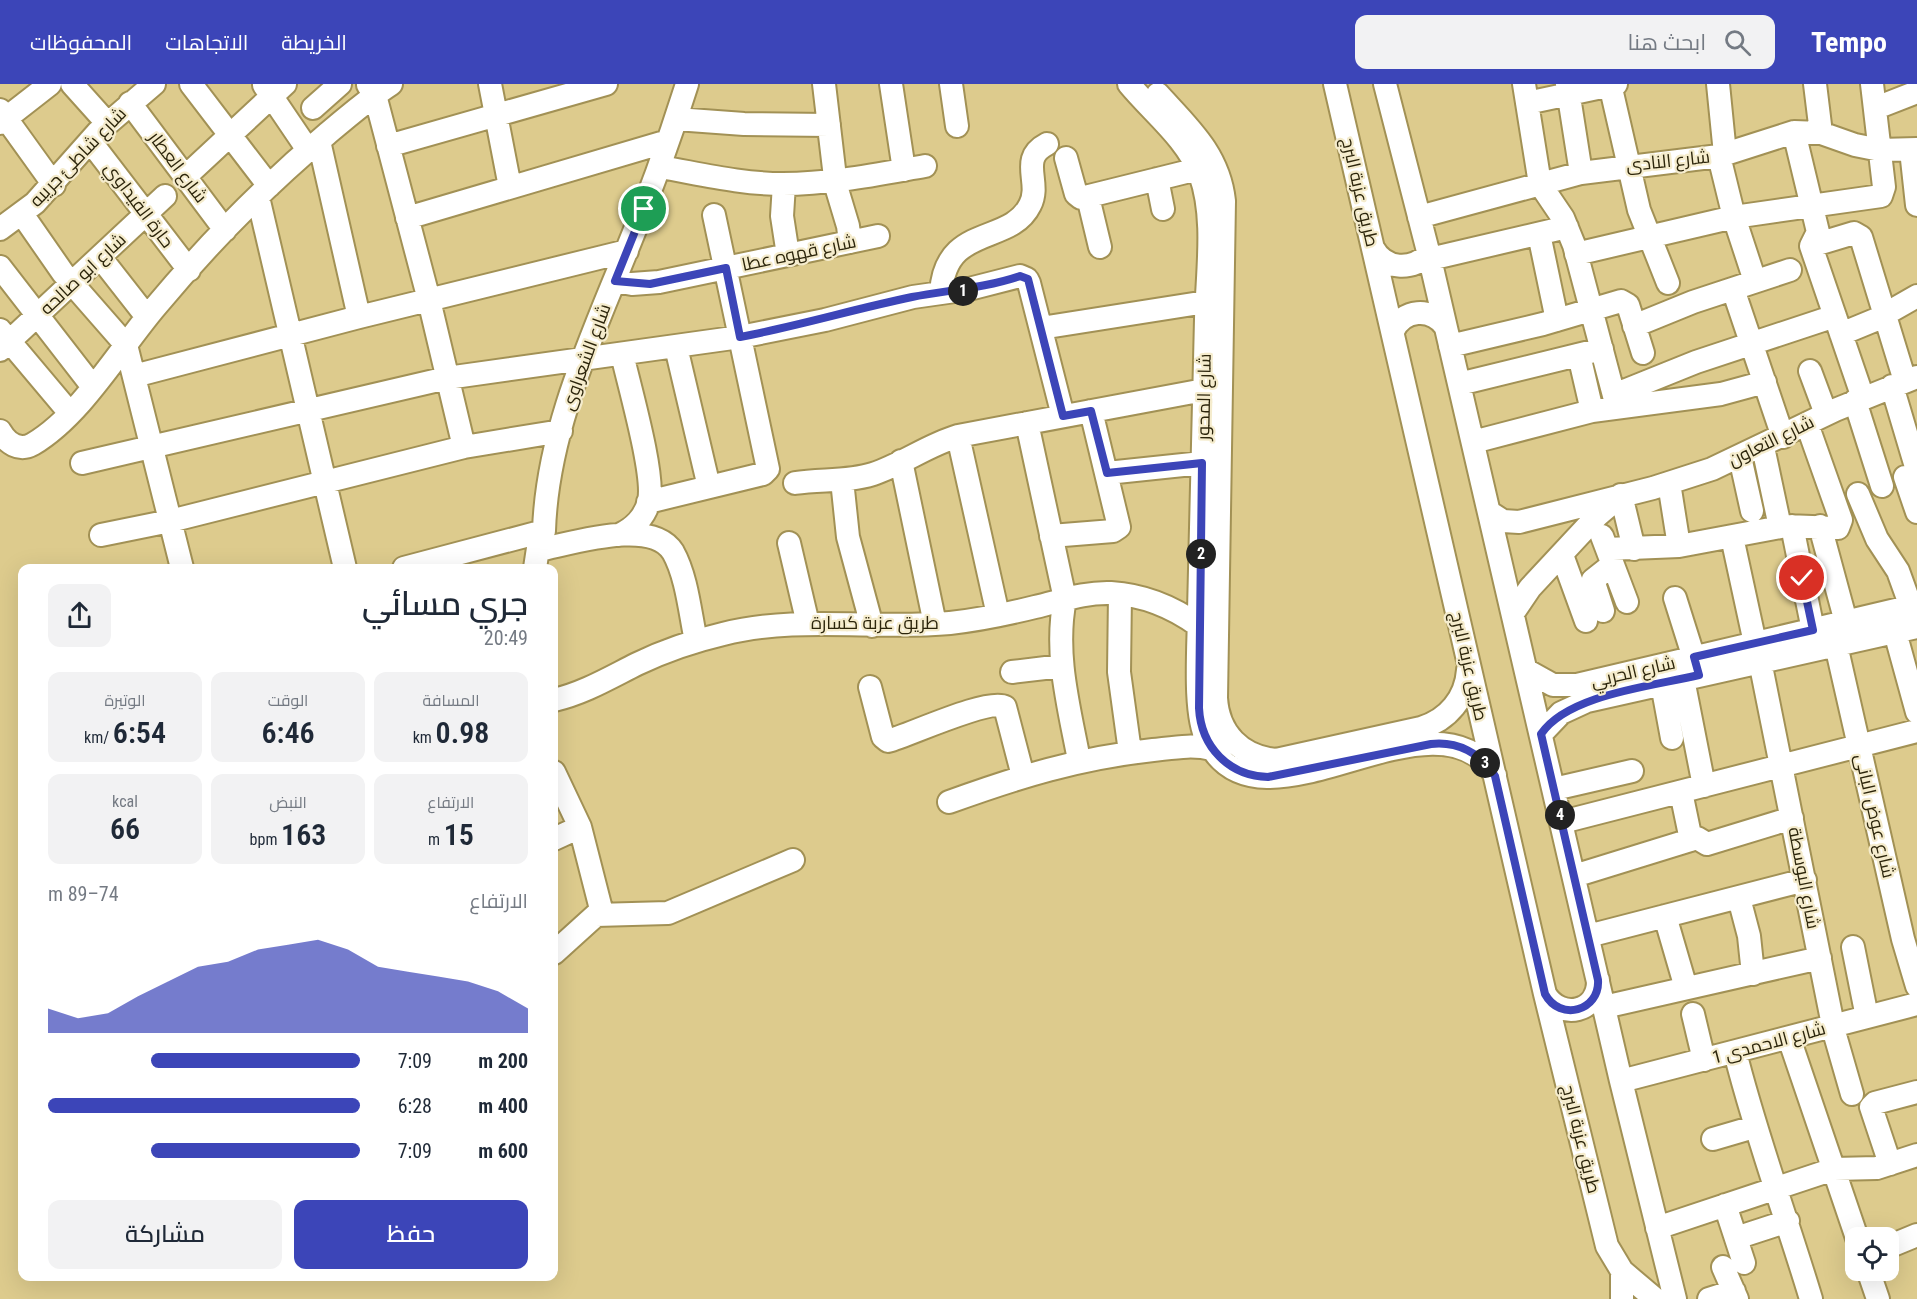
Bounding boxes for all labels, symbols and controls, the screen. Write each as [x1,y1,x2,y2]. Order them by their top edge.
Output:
search box [1355,15,1775,69]
icon: search [1721,26,1754,59]
text: Tempo [1811,26,1887,59]
text: ابحث هنا [1628,30,1706,55]
text: المحفوظات [30,31,132,55]
text: الاتجاهات [165,31,248,55]
text: الخريطة [281,31,347,55]
street label: شارع شاطئ جريبه [25,103,132,212]
street label: شارع العطار [143,126,212,208]
street label: طريق عزبة البرج [1336,135,1383,249]
street label: شارع النادى [1625,146,1711,177]
street label: حارة الفيداوي [97,158,178,254]
pin [618,183,669,234]
icon: arrive [627,192,660,225]
street label: شارع ابو صالحه [35,229,131,320]
street label: شارع قهوه عطا [740,230,858,277]
pin: 1 [948,276,978,306]
text: 1 [959,281,967,300]
street label: شارع الشعراوى [557,301,616,414]
street label: شارع المحور [1192,353,1217,442]
street label: شارع التعاون [1725,411,1818,472]
pin: 2 [1186,539,1216,569]
text: 2 [1197,544,1205,563]
pin [1776,552,1827,603]
icon: check [1785,561,1818,594]
button: share [48,584,111,647]
text: جري مسائي [362,584,528,623]
street label: طريق عزبة البرج [1445,609,1492,723]
street label: طريق عزبة كسارة [811,612,939,635]
text: 20:49 [484,626,528,650]
street label: شارع الحربي [1589,652,1678,695]
text: الوتيرة [104,691,146,710]
text: الوقت [268,691,308,710]
text: المسافة [423,691,479,710]
text: 6:54 [113,715,166,750]
text: 6:46 [261,715,315,750]
text: 0.98 [436,715,489,750]
text: /km [84,728,113,747]
text: km [413,728,436,747]
pin: 3 [1470,748,1500,778]
street label: شارع عوض البانى [1849,752,1900,880]
text: 3 [1481,753,1489,772]
text: kcal [112,792,138,811]
text: النبض [269,793,307,812]
text: الارتفاع [428,793,474,812]
pin: 4 [1545,800,1575,830]
text: 4 [1556,805,1564,824]
text: 66 [110,811,140,846]
text: 163 [281,817,326,852]
text: 15 [444,817,474,852]
street label: شارع البوسطة [1782,825,1825,931]
text: bpm [250,830,281,849]
text: m [428,830,444,849]
text: 74–89 m [48,882,119,906]
text: الارتفاع [469,889,528,913]
street label: شارع الاحمدى 1 [1710,1017,1828,1070]
text: 7:09 [398,1049,432,1073]
text: 200 m [478,1049,528,1073]
street label: طريق عزبة البرج [1556,1082,1605,1196]
text: 6:28 [398,1094,432,1118]
text: 400 m [478,1094,528,1118]
text: 7:09 [398,1139,432,1163]
text: 600 m [478,1139,528,1163]
button: مشاركة [48,1200,282,1269]
button: حفظ [294,1200,528,1269]
map controls [1845,1227,1899,1281]
button: locate [1845,1227,1899,1281]

